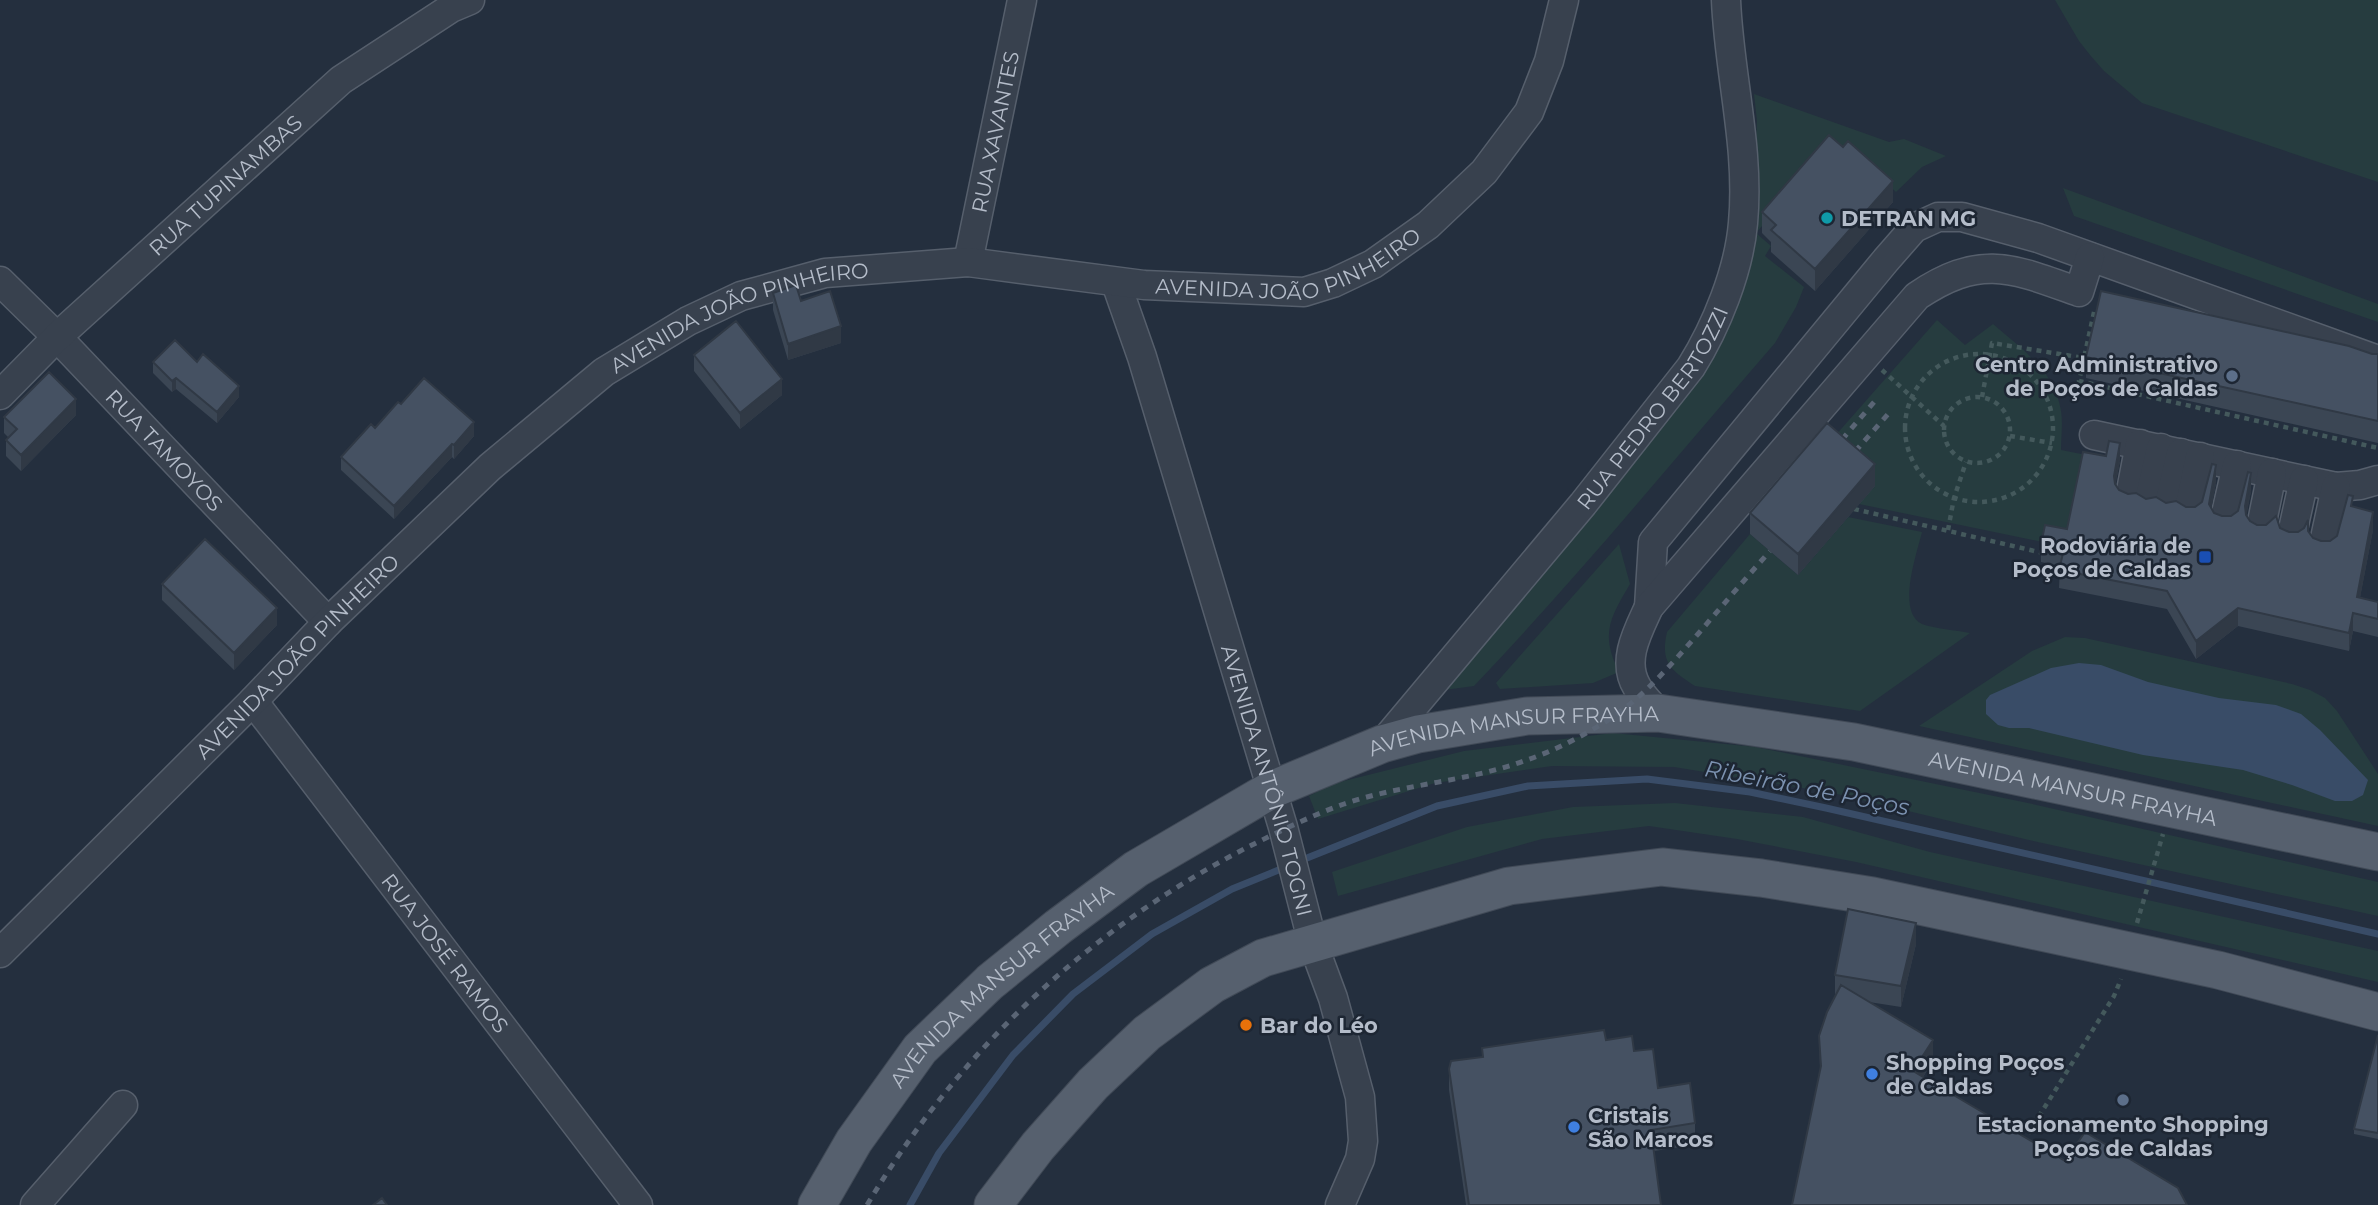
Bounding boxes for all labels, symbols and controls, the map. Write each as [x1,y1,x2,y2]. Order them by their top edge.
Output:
street label: RUA XAVANTES [966,49,1024,215]
street label: RUA TUPINAMBAS [143,109,307,260]
place label: DETRAN MG [1841,206,1976,231]
marker: DETRAN MG [1819,210,1835,226]
street label: AVENIDA JOÃO PINHEIRO [1155,222,1425,305]
street label: AVENIDA JOÃO PINHEIRO [605,257,869,378]
street label: RUA PEDRO BERTOZZI [1571,303,1733,514]
place label: Centro Administrativo de Poços de Caldas [1975,352,2218,401]
marker: Centro Administrativo de Poços de Caldas [2224,368,2240,384]
street label: RUA TAMOYOS [101,384,228,516]
place label: Rodoviária de Poços de Caldas [2012,533,2191,582]
street label: AVENIDA JOÃO PINHEIRO [190,549,404,764]
marker: Rodoviária de Poços de Caldas [2197,549,2213,565]
street label: AVENIDA ANTÔNIO TOGNI [1217,642,1318,919]
street label: AVENIDA MANSUR FRAYHA [1364,700,1660,761]
street label: AVENIDA MANSUR FRAYHA [1926,746,2220,831]
water label: Ribeirão de Poços [1702,754,1912,822]
street label: RUA JOSÉ RAMOS [377,868,514,1037]
street label: AVENIDA MANSUR FRAYHA [884,877,1119,1092]
place label: Bar do Léo [1260,1013,1378,1038]
marker: Bar do Léo [1238,1017,1254,1033]
place label: Shopping Poços de Caldas [1886,1050,2064,1099]
marker: Shopping Poços de Caldas [1864,1066,1880,1082]
marker: Estacionamento Shopping Poços de Caldas [2115,1092,2131,1108]
place label: Cristais São Marcos [1588,1103,1713,1152]
place label: Estacionamento Shopping Poços de Caldas [1977,1112,2269,1161]
marker: Cristais São Marcos [1566,1119,1582,1135]

